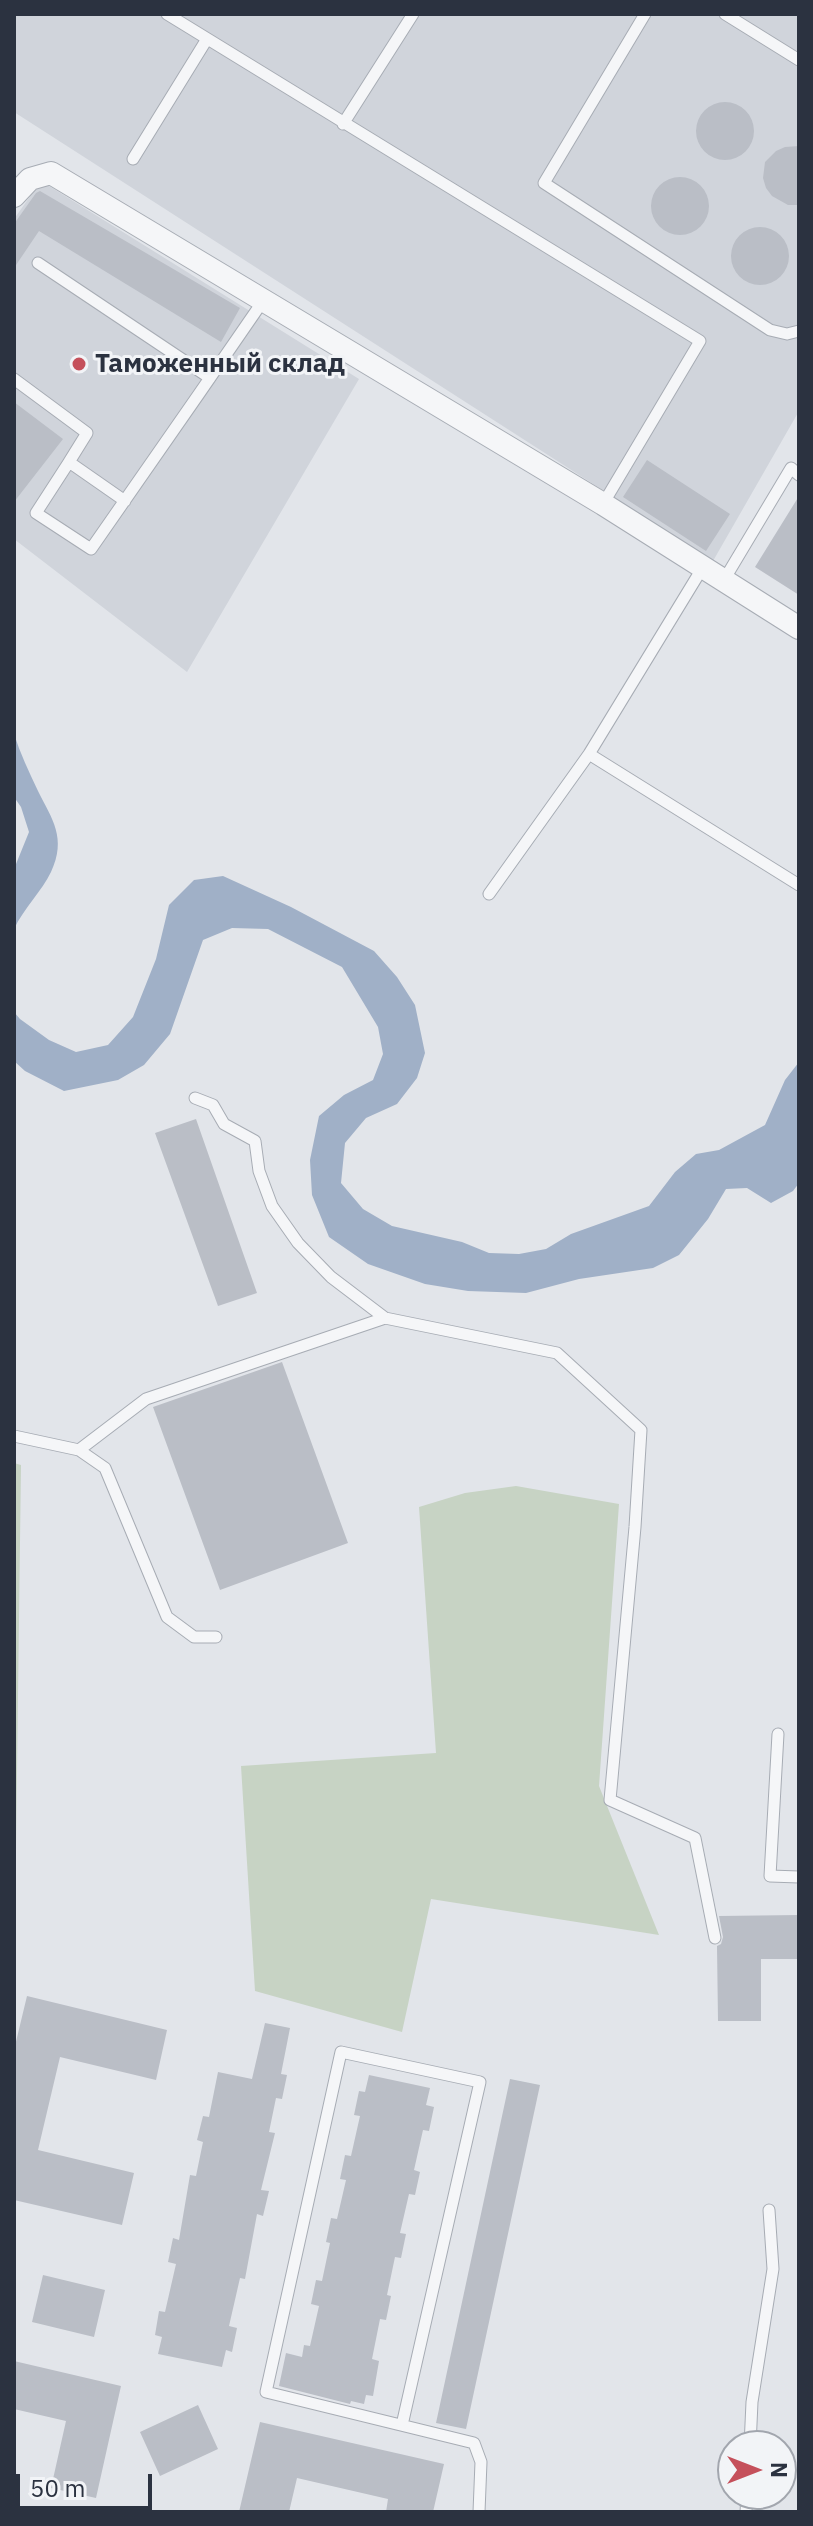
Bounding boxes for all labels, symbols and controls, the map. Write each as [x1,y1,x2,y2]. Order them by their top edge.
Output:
place label: Таможенный склад [95,348,345,380]
marker: Таможенный склад [70,355,88,373]
north arrow [717,2430,797,2510]
scale bar [20,2458,156,2508]
text: N [765,2462,794,2478]
text: 50 m [30,2472,85,2504]

